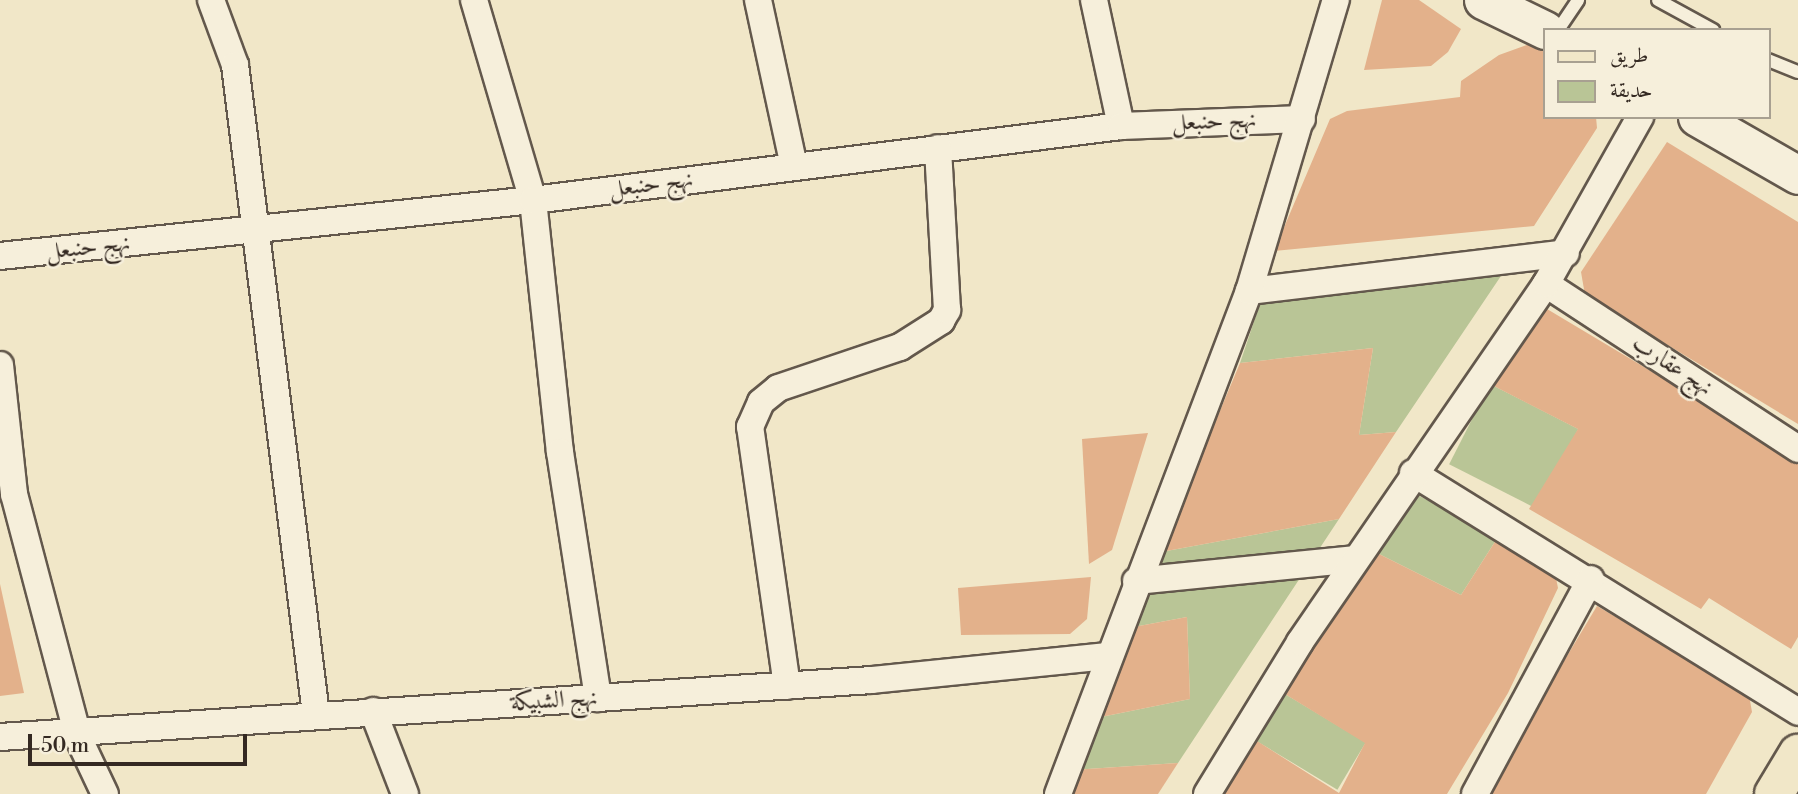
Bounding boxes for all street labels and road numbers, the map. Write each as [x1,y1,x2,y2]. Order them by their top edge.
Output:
street label: نهج حنبعل [1171,106,1257,138]
street label: نهج حنبعل [607,166,695,204]
street label: نهج حنبعل [44,229,132,267]
street label: نهج عقارب [1626,329,1718,403]
street label: نهج الشبيكة [510,684,598,718]

